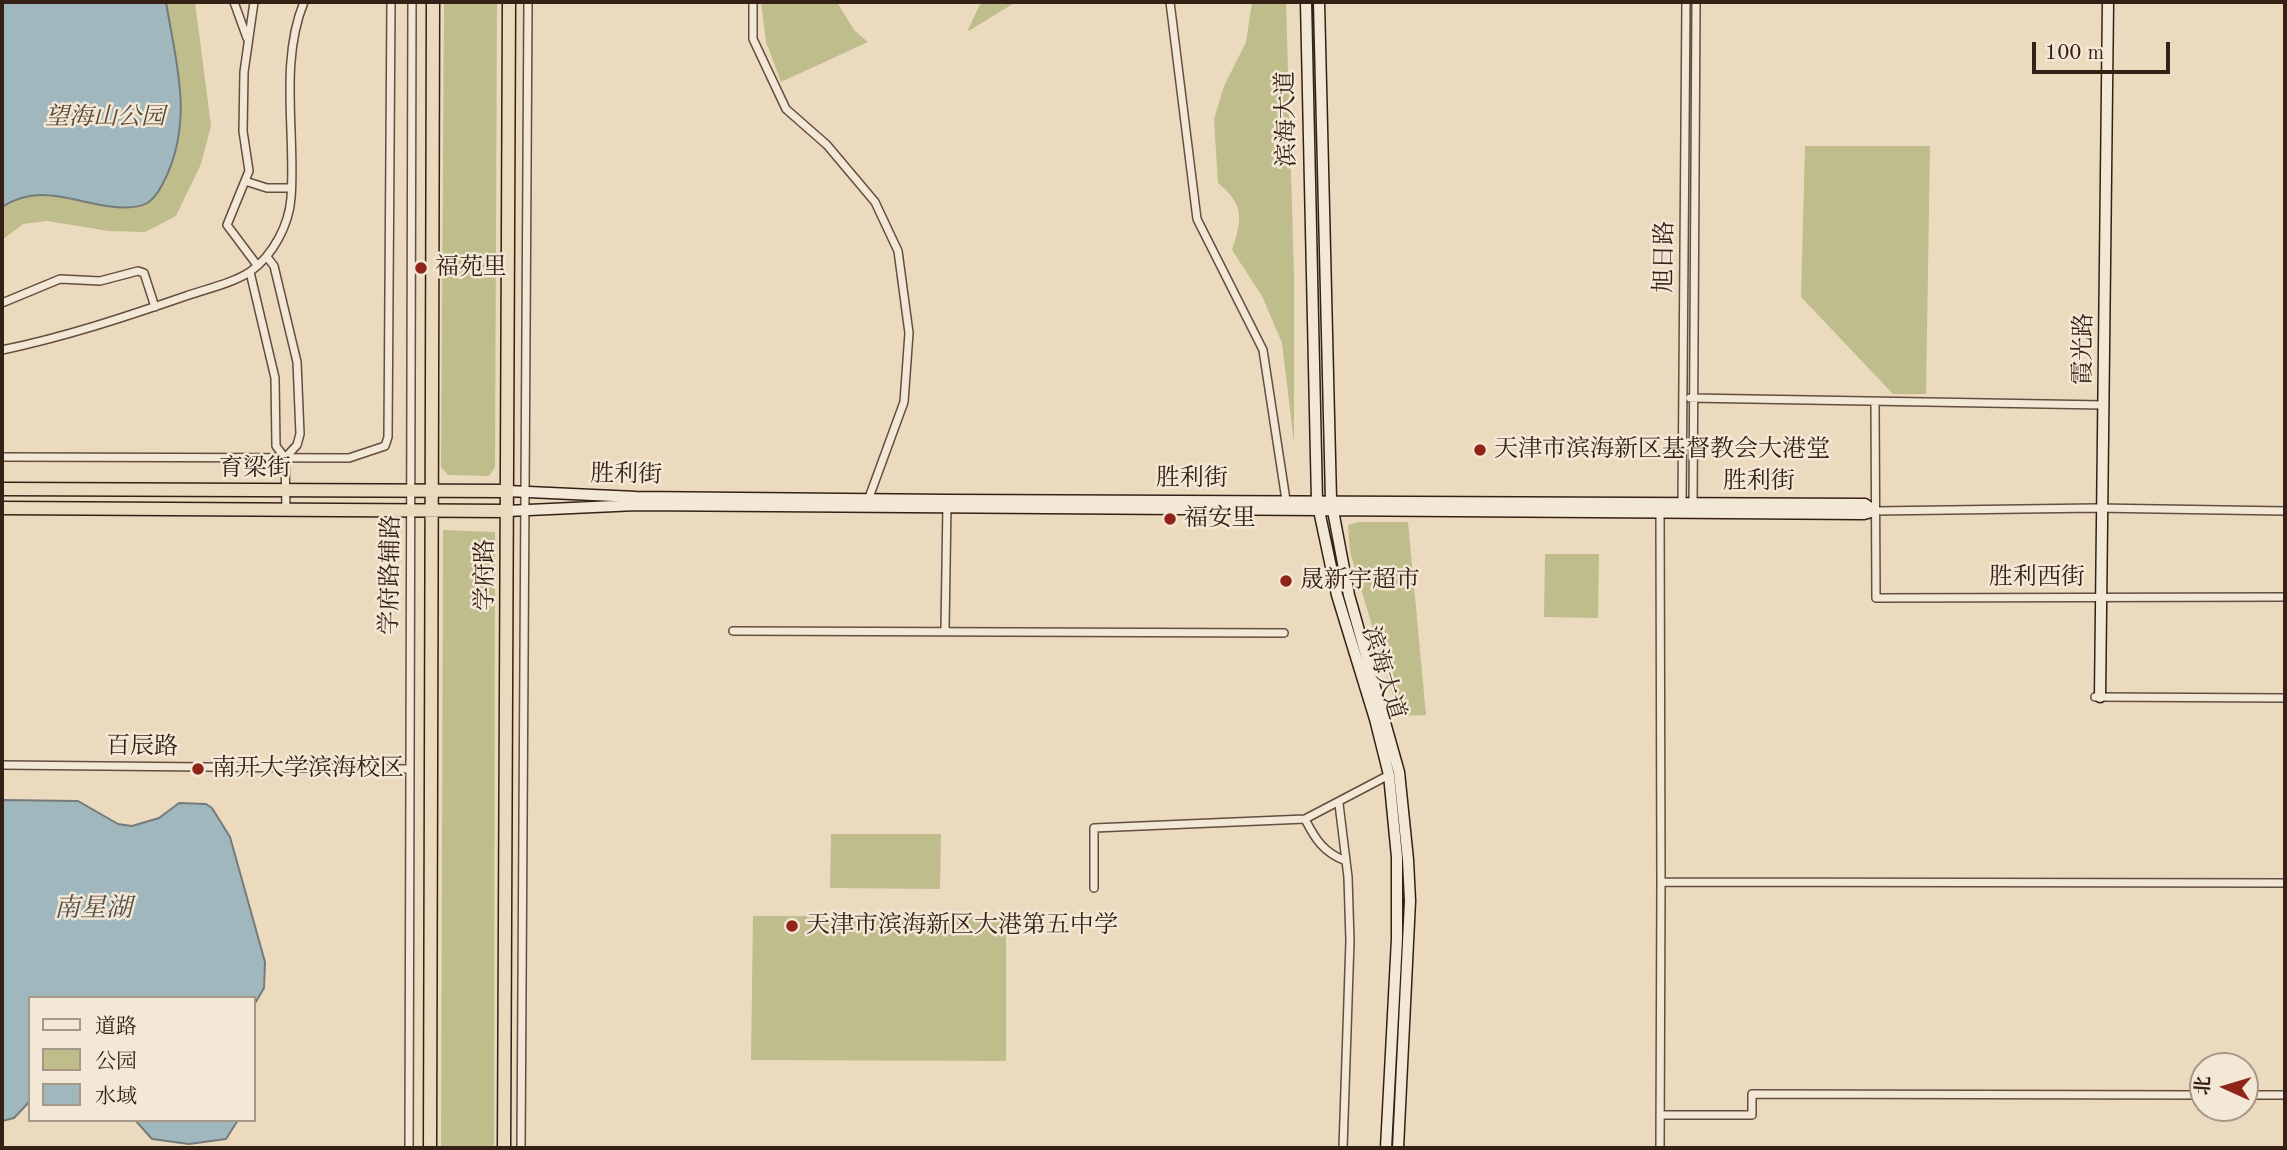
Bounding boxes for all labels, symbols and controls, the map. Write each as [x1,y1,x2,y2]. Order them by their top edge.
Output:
scale bar [2035,28,2173,72]
text: 100 m [2045,43,2104,64]
street label: 滨海大道 [1272,71,1302,167]
park label: 望海山公园 [45,104,165,132]
street label: 旭日路 [1650,221,1680,293]
place label: 福苑里 [435,254,507,282]
marker: 福苑里 [413,260,429,276]
street label: 霞光路 [2069,313,2099,385]
place label: 天津市滨海新区基督教会大港堂 [1494,436,1830,464]
marker: 天津市滨海新区基督教会大港堂 [1472,442,1488,458]
street label: 育梁街 [219,455,291,483]
street label: 胜利街 [590,460,662,490]
street label: 胜利街 [1156,465,1228,493]
street label: 胜利街 [1723,468,1795,496]
place label: 福安里 [1184,505,1256,533]
marker: 福安里 [1162,511,1178,527]
street label: 学府路辅路 [376,515,406,635]
street label: 学府路 [472,539,500,611]
street label: 胜利西街 [1989,564,2085,592]
place label: 晟新宇超市 [1300,567,1420,595]
marker: 晟新宇超市 [1278,573,1294,589]
street label: 滨海大道 [1355,623,1411,723]
street label: 百辰路 [106,732,178,762]
place label: 南开大学滨海校区 [212,755,404,783]
marker: 南开大学滨海校区 [190,761,206,777]
water label: 南星湖 [54,893,132,925]
place label: 天津市滨海新区大港第五中学 [806,912,1118,940]
marker: 天津市滨海新区大港第五中学 [784,918,800,934]
legend [28,996,256,1122]
text: 道路 [95,1017,137,1038]
text: 公园 [95,1052,137,1073]
north arrow [2189,1052,2259,1122]
text: 北 [2194,1076,2215,1096]
text: 水域 [95,1087,137,1108]

